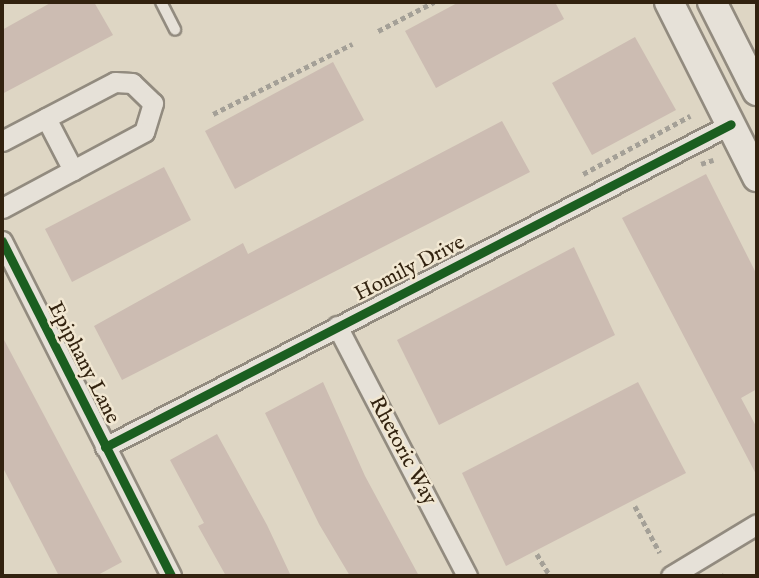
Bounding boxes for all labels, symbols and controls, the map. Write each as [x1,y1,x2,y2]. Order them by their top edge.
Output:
street label: Homily Drive [351,230,469,308]
street label: Epiphany Lane [41,298,125,428]
street label: Rhetoric Way [363,392,441,510]

